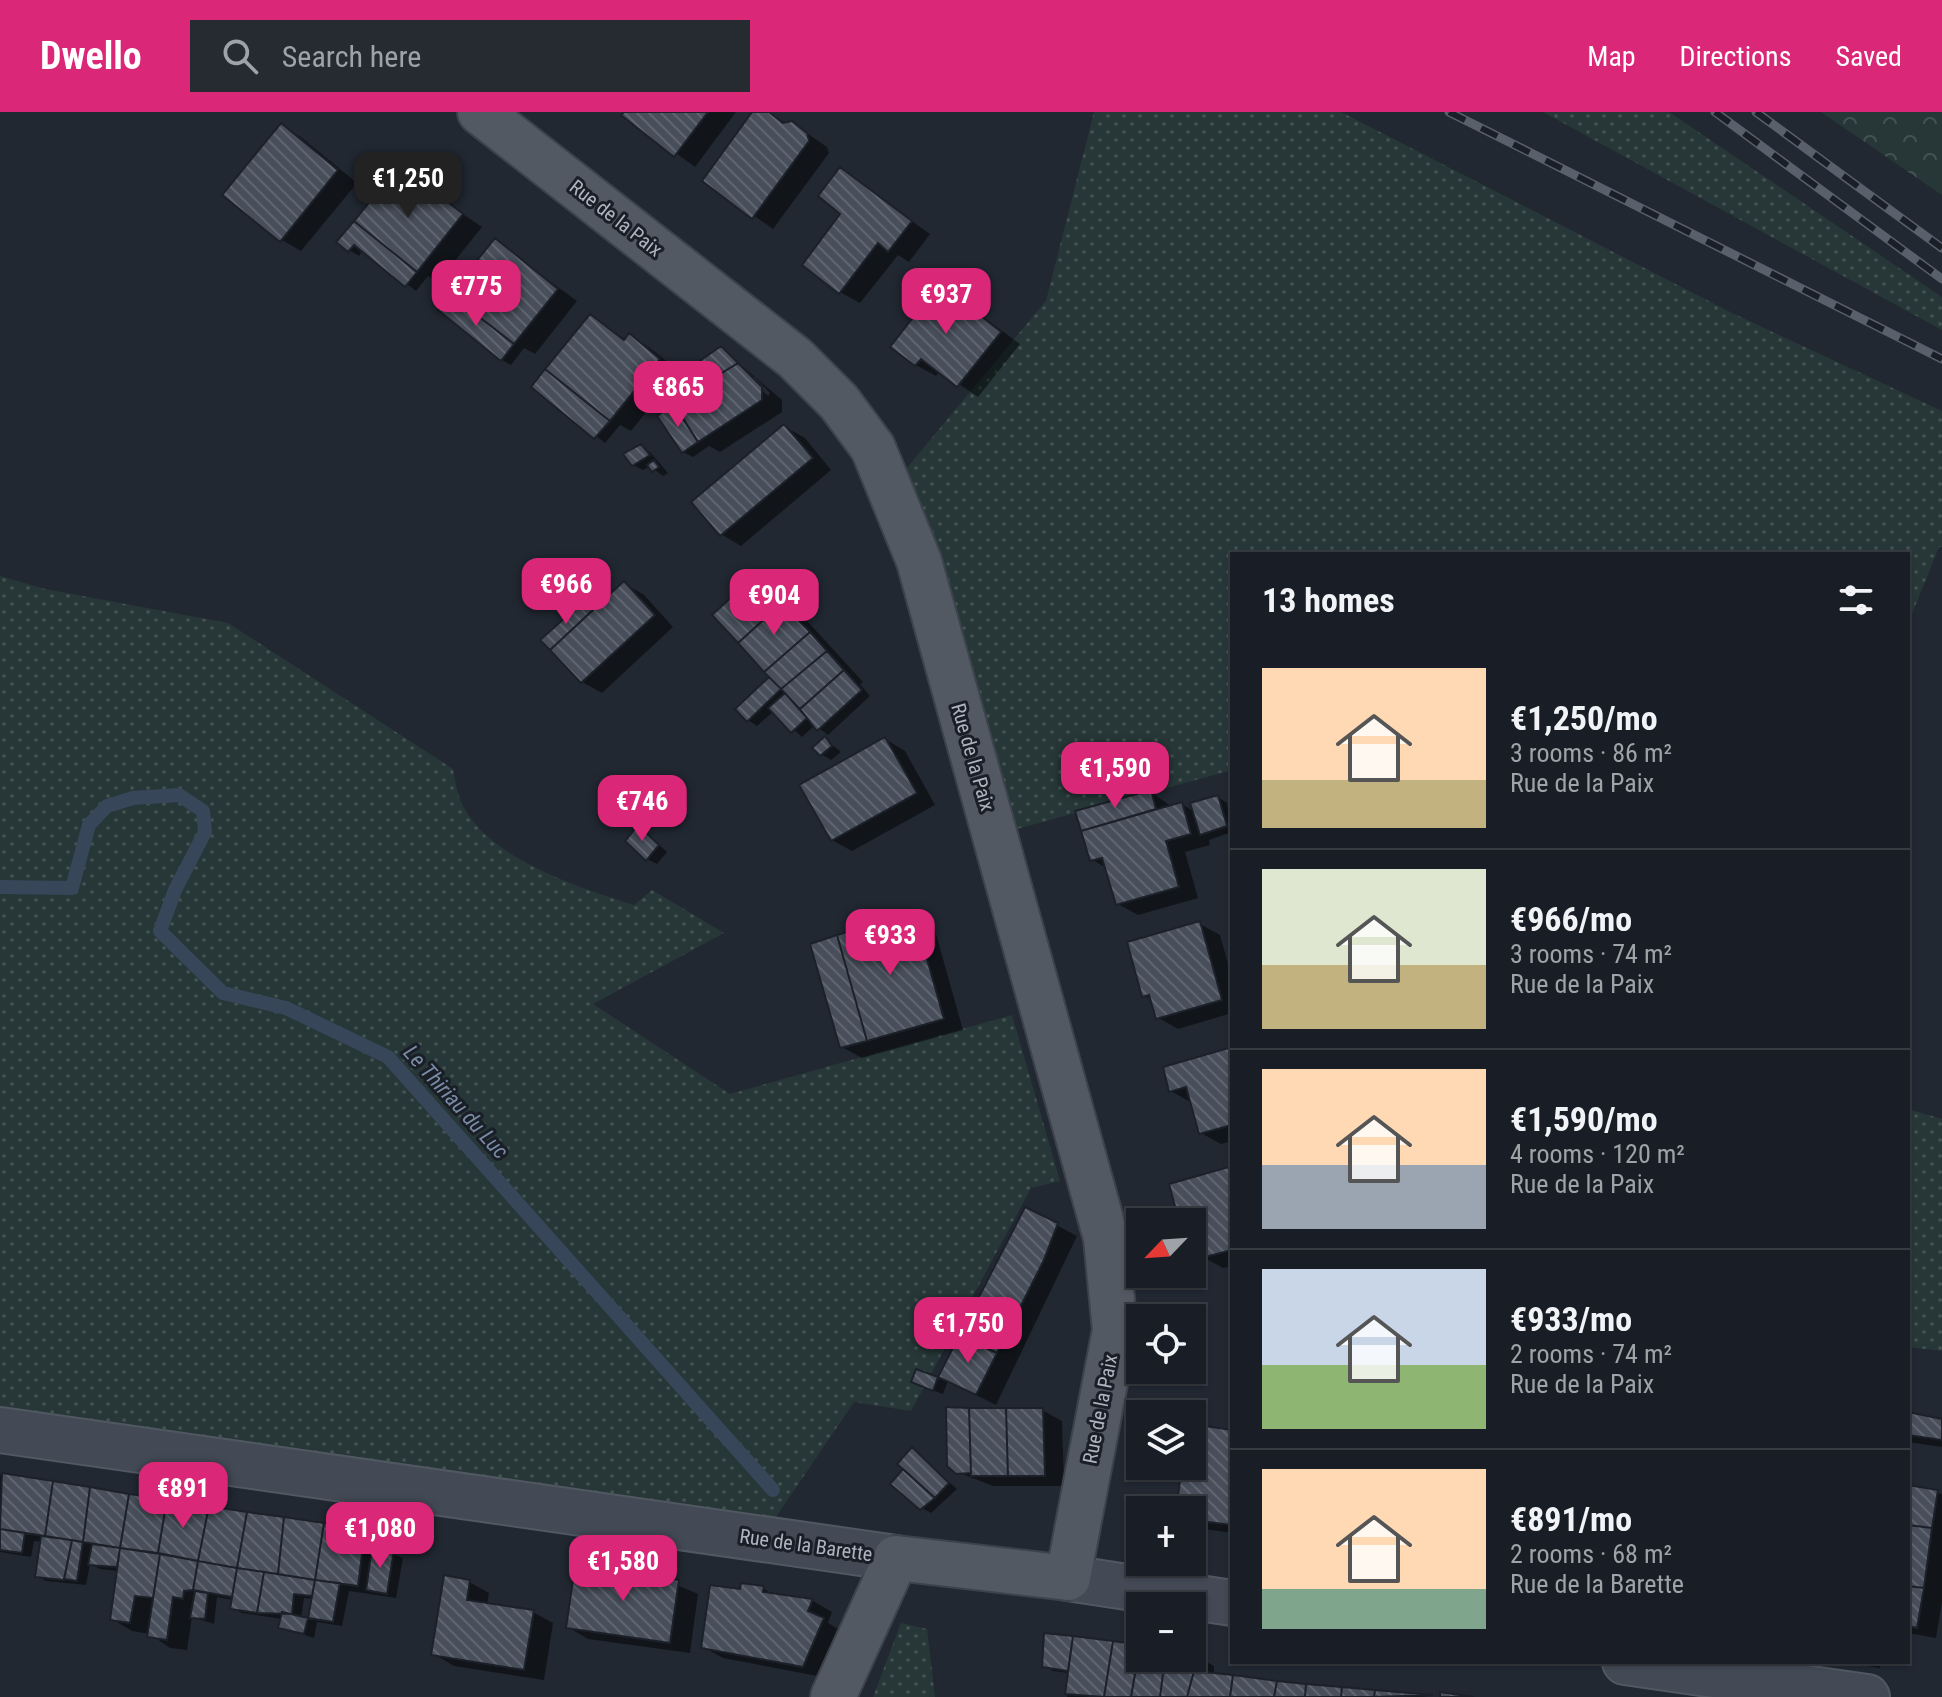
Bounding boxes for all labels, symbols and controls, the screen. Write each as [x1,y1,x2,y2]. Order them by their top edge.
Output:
search box [190,20,750,92]
text: Dwello [40,34,142,78]
icon: search [218,34,262,78]
text: Search here [282,39,421,74]
text: Map [1587,40,1636,73]
text: Directions [1680,40,1791,73]
text: Saved [1835,40,1902,73]
pin: €1,250 [343,152,473,220]
text: €1,250 [372,163,444,193]
street label: Rue de la Paix [565,174,667,262]
pin: €775 [429,260,523,328]
pin: €937 [899,268,993,336]
text: €775 [450,271,502,301]
text: €937 [920,279,972,309]
pin: €865 [631,361,725,429]
text: €865 [652,372,704,402]
pin: €966 [519,558,613,626]
text: €966 [540,569,592,599]
pin: €904 [727,569,821,637]
icon: filters [1834,578,1878,622]
text: €904 [748,580,800,610]
text: 13 homes [1262,580,1395,620]
text: €1,250/mo [1510,698,1658,738]
street label: Rue de la Paix [946,700,1000,814]
icon: home [1326,700,1422,796]
text: 3 rooms · 86 m² [1510,738,1672,768]
pin: €1,590 [1050,742,1180,810]
text: €1,590 [1079,753,1151,783]
text: Rue de la Paix [1510,768,1654,798]
pin: €746 [595,775,689,843]
text: €746 [616,786,668,816]
text: €966/mo [1510,899,1632,939]
icon: home [1326,901,1422,997]
pin: €933 [843,909,937,977]
text: €933 [864,920,916,950]
text: 3 rooms · 74 m² [1510,939,1672,969]
text: Rue de la Paix [1510,969,1654,999]
water label: Le Thiriau du Luc [399,1040,513,1164]
text: €1,590/mo [1510,1099,1658,1139]
icon: home [1326,1101,1422,1197]
text: 4 rooms · 120 m² [1510,1139,1685,1169]
text: Rue de la Paix [1510,1169,1654,1199]
north arrow [1126,1208,1206,1288]
map controls [1126,1208,1206,1672]
pin: €1,750 [903,1297,1033,1365]
text: €933/mo [1510,1299,1632,1339]
icon: home [1326,1301,1422,1397]
button: locate [1126,1304,1206,1384]
text: €1,750 [932,1308,1004,1338]
text: 2 rooms · 74 m² [1510,1339,1672,1369]
street label: Rue de la Paix [1078,1352,1122,1466]
text: Rue de la Paix [1510,1369,1654,1399]
button: layers [1126,1400,1206,1480]
pin: €891 [136,1462,230,1530]
text: €891 [157,1473,209,1503]
button: + [1126,1496,1206,1576]
text: €891/mo [1510,1499,1632,1539]
icon: home [1326,1501,1422,1597]
pin: €1,080 [315,1502,445,1570]
text: €1,080 [344,1513,416,1543]
street label: Rue de la Barette [738,1524,874,1566]
pin: €1,580 [558,1535,688,1603]
text: 2 rooms · 68 m² [1510,1539,1672,1569]
text: €1,580 [587,1546,659,1576]
text: Rue de la Barette [1510,1569,1684,1599]
button: − [1126,1592,1206,1672]

